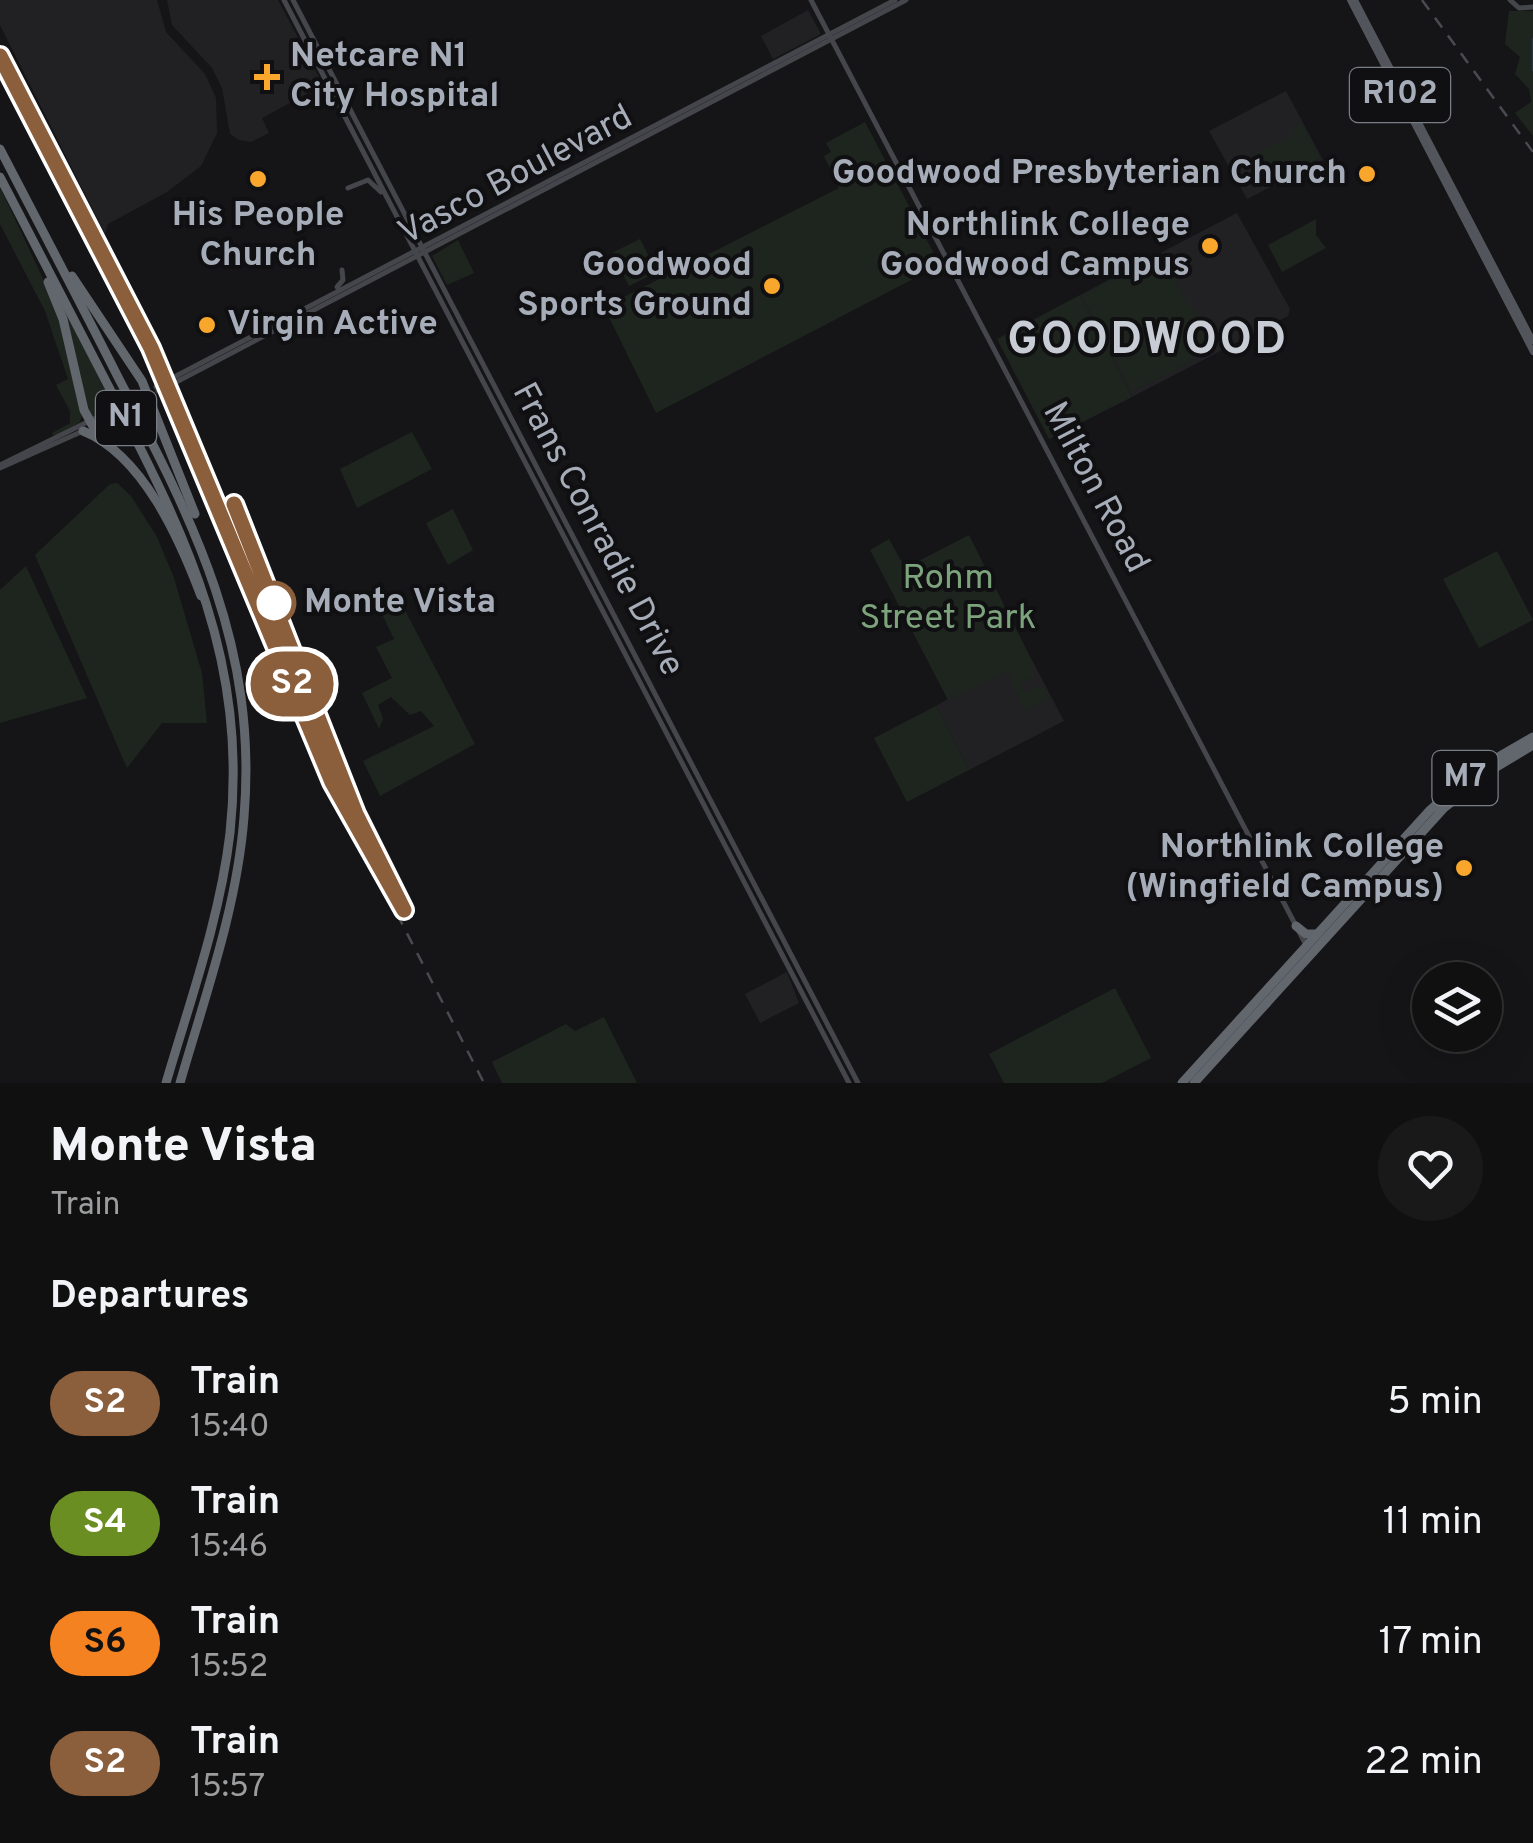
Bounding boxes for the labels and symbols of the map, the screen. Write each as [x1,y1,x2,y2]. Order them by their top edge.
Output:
place label: Netcare N1 City Hospital [290,35,499,119]
marker: Netcare N1 City Hospital [254,64,280,90]
road number: R102 [1350,68,1450,122]
street label: Vasco Boulevard [391,96,641,256]
place label: Goodwood Presbyterian Church [832,152,1347,196]
marker: Goodwood Presbyterian Church [1356,163,1378,185]
marker: His People Church [247,168,269,190]
place label: His People Church [172,194,344,278]
place label: Northlink College Goodwood Campus [880,204,1190,288]
marker: Northlink College Goodwood Campus [1199,235,1221,257]
place label: Goodwood Sports Ground [517,244,752,328]
marker: Goodwood Sports Ground [761,275,783,297]
place label: Virgin Active [227,303,438,347]
district label: GOODWOOD [1007,313,1289,370]
marker: Virgin Active [196,314,218,336]
street label: Frans Conradie Drive [501,376,693,684]
road number: N1 [96,391,156,445]
street label: Milton Road [1032,395,1158,581]
park label: Rohm Street Park [860,557,1036,641]
place label: Monte Vista [304,581,496,625]
marker: Monte Vista [253,582,295,624]
line badge: S2 [247,652,337,716]
road number: M7 [1432,751,1498,805]
place label: Northlink College (Wingfield Campus) [1126,826,1444,910]
marker: Northlink College (Wingfield Campus) [1453,857,1475,879]

